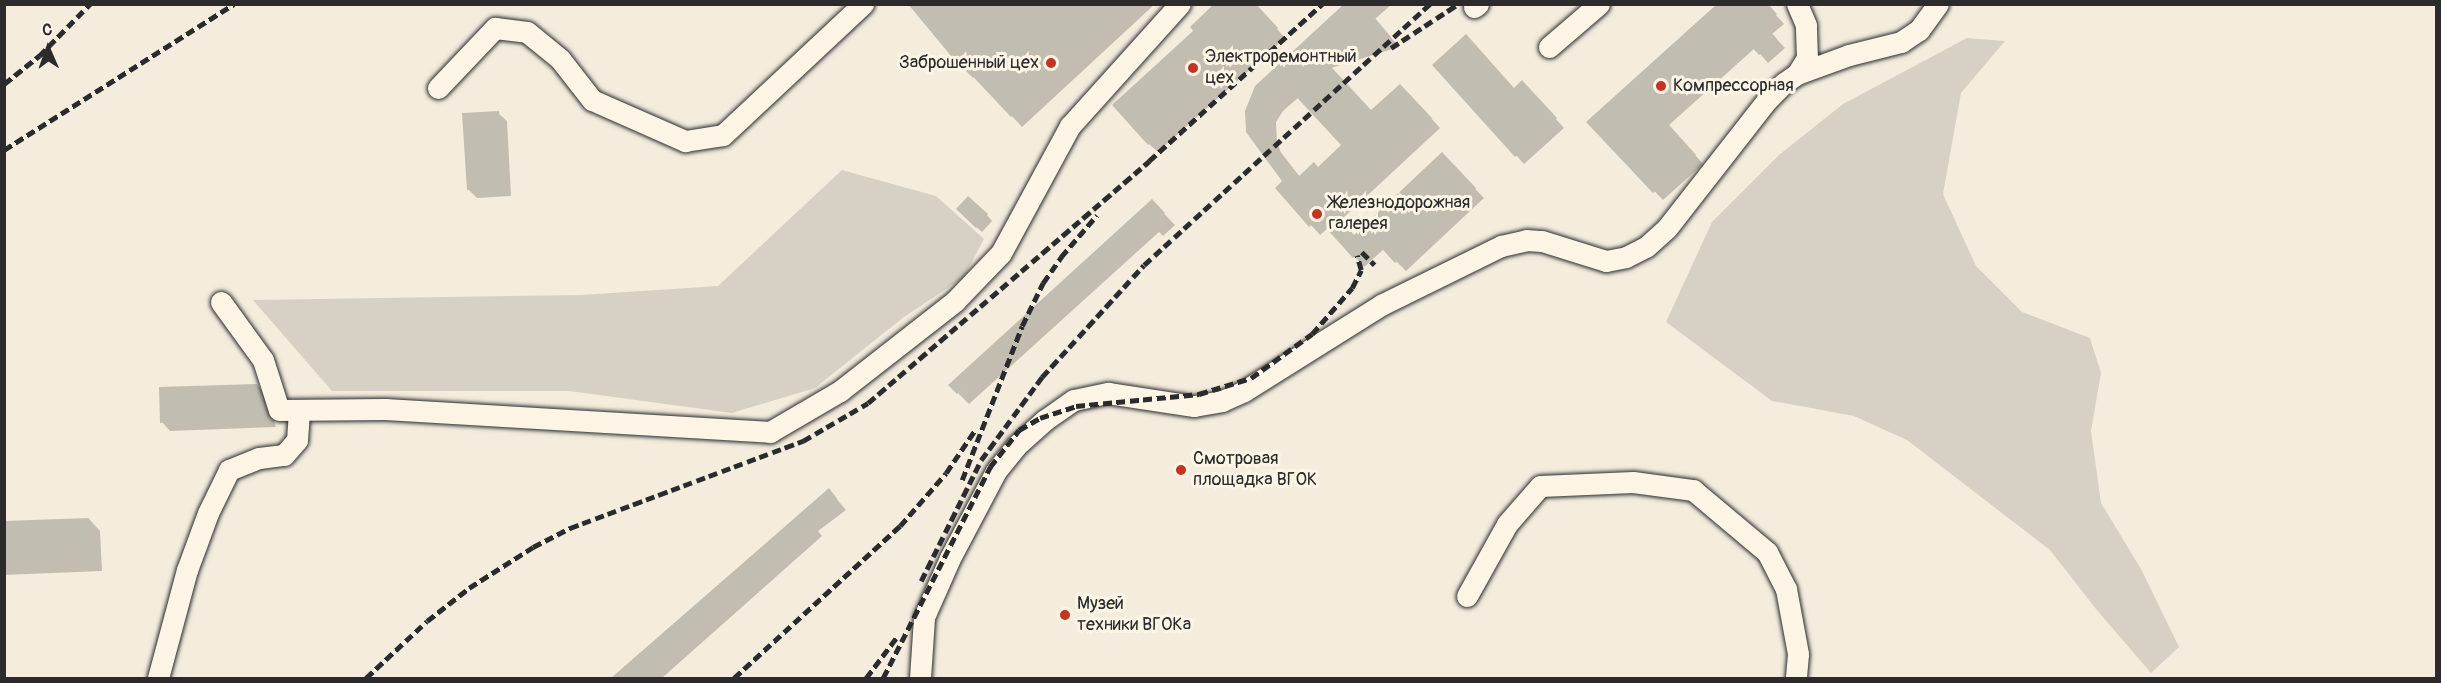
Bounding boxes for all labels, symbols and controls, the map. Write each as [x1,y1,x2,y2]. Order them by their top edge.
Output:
north arrow [18,18,78,78]
text: С [42,20,53,40]
place label: Электроремонтный цех [1205,47,1357,90]
place label: Заброшенный цех [899,52,1039,74]
marker: Заброшенный цех [1044,56,1058,70]
marker: Электроремонтный цех [1186,61,1200,75]
place label: Компрессорная [1673,75,1794,97]
marker: Компрессорная [1654,79,1668,93]
place label: Железнодорожная галерея [1329,193,1470,236]
marker: Железнодорожная галерея [1310,207,1324,221]
place label: Смотровая площадка ВГОК [1193,449,1317,492]
marker: Смотровая площадка ВГОК [1174,463,1188,477]
place label: Музей техники ВГОКа [1077,594,1191,636]
marker: Музей техники ВГОКа [1058,608,1072,622]

